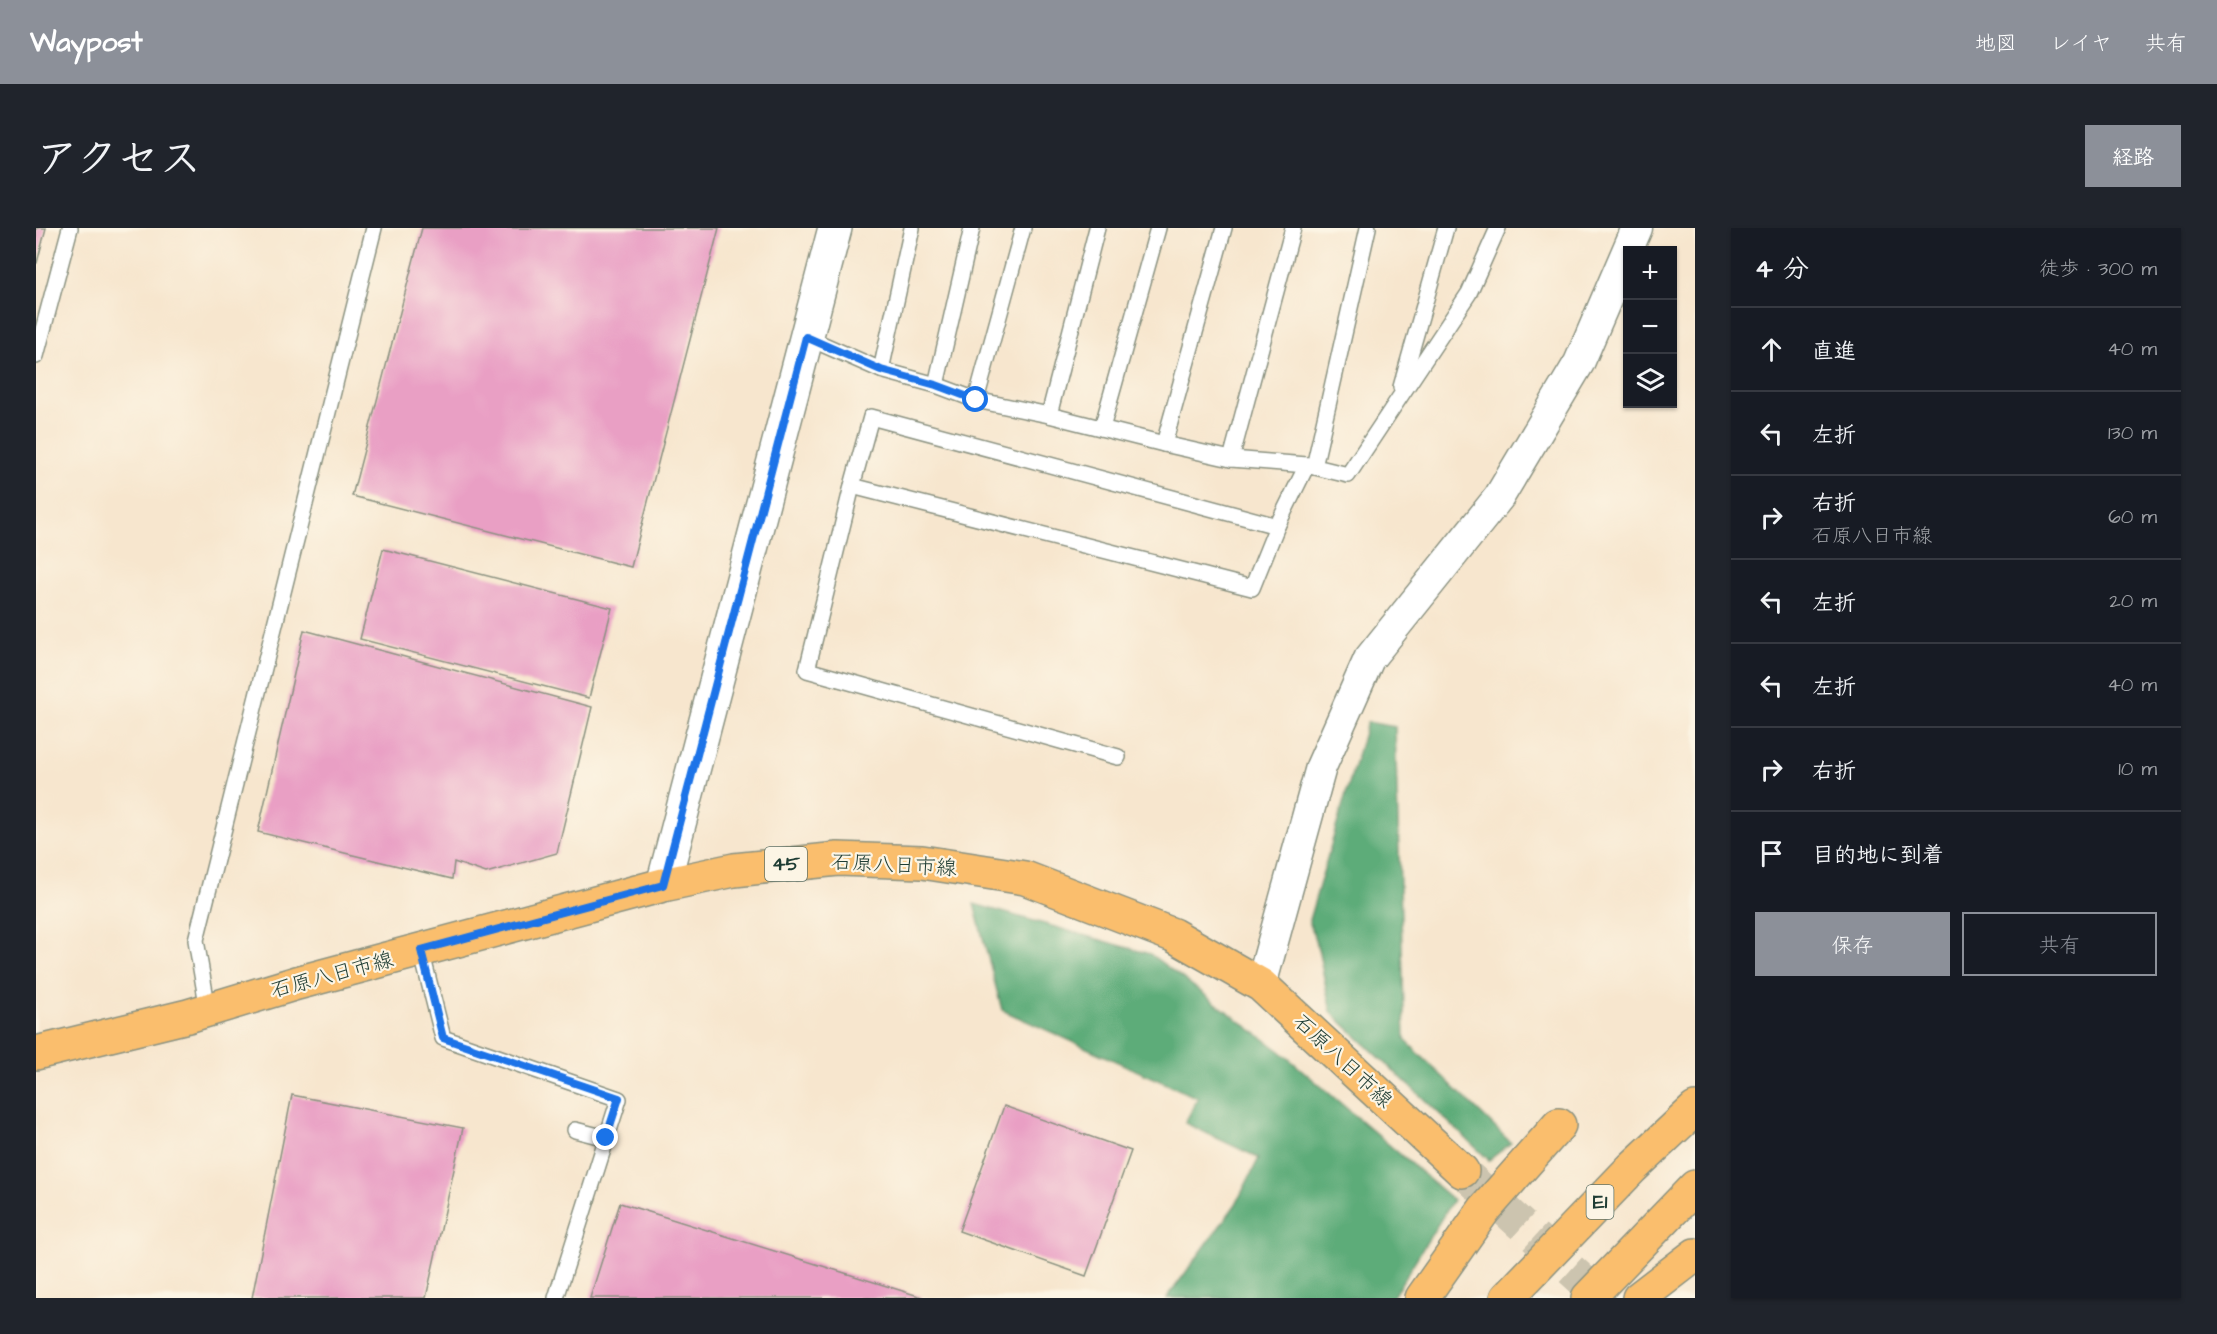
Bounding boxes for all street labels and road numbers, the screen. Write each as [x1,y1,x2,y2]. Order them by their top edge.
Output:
road number: 45 [765,847,807,881]
street label: 石原八日市線 [830,847,958,883]
street label: 石原八日市線 [267,945,397,1005]
street label: 石原八日市線 [1287,1007,1399,1115]
road number: E1 [1586,1185,1614,1219]

